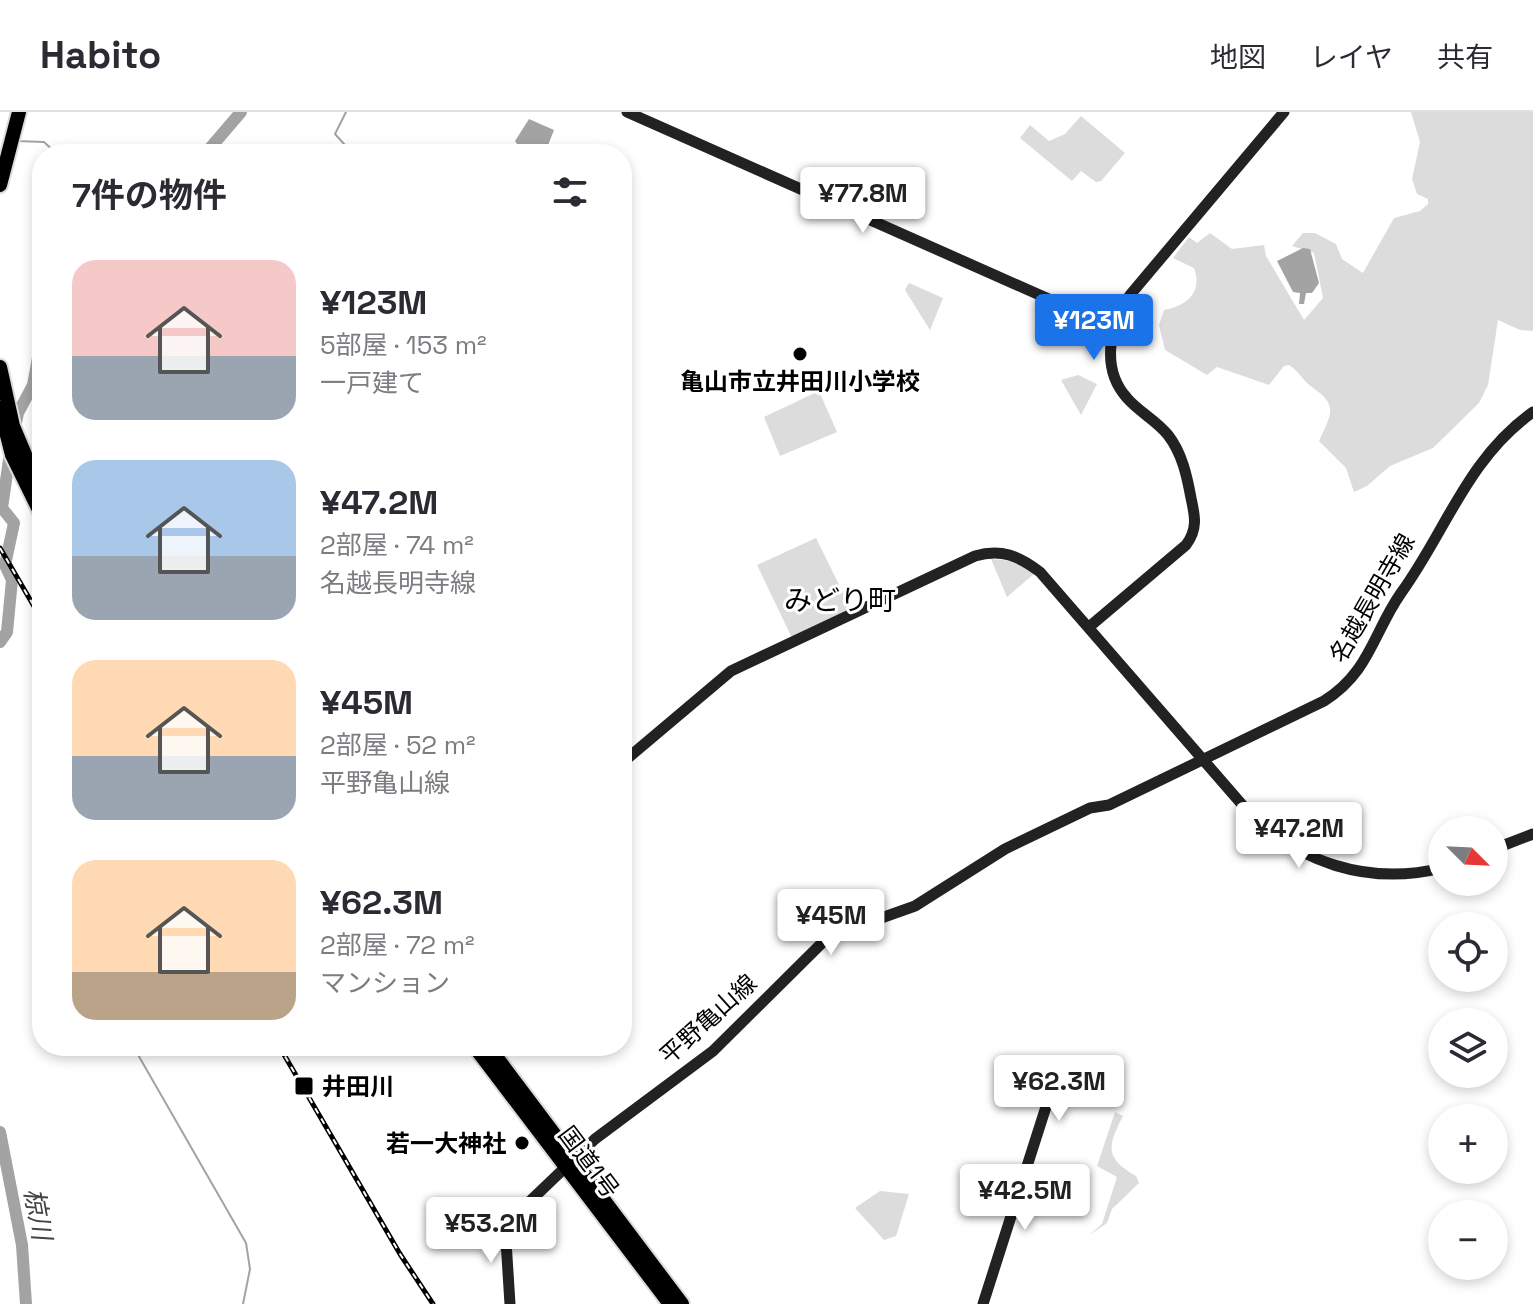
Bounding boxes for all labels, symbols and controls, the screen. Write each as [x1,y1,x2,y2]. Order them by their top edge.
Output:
text: Habito [40,31,161,79]
text: 地図 [1210,39,1266,75]
text: レイヤ [1310,39,1393,75]
text: 共有 [1437,39,1493,75]
pin: ¥77.8M [798,167,928,235]
icon: filters [548,170,592,214]
text: 7件の物件 [72,174,227,217]
text: ¥77.8M [818,176,908,210]
text: ¥123M [320,281,427,324]
icon: home [136,292,232,388]
pin: ¥123M [1038,294,1150,362]
text: ¥123M [1053,303,1135,337]
text: 5部屋 · 153 m² [320,328,487,362]
marker: 亀山市立井田川小学校 [791,345,809,363]
text: 一戸建て [320,366,424,400]
place label: 亀山市立井田川小学校 [680,366,920,397]
text: ¥47.2M [320,481,438,524]
icon: home [136,492,232,588]
text: 2部屋 · 74 m² [320,528,474,562]
street label: 名越長明寺線 [1323,528,1421,668]
text: 名越長明寺線 [320,566,476,600]
district label: みどり町 [784,582,896,618]
text: ¥45M [320,681,413,724]
icon: home [136,692,232,788]
text: 2部屋 · 52 m² [320,728,476,762]
text: 平野亀山線 [320,766,450,800]
pin: ¥47.2M [1234,802,1364,870]
text: ¥47.2M [1254,811,1344,845]
north arrow [1428,816,1508,896]
map controls [1428,816,1508,1280]
text: ¥62.3M [320,881,443,924]
pin: ¥45M [784,889,878,957]
icon: home [136,892,232,988]
text: ¥45M [795,898,867,932]
button: locate [1428,912,1508,992]
text: 2部屋 · 72 m² [320,928,475,962]
text: マンション [320,966,450,1000]
street label: 平野亀山線 [653,967,763,1071]
button: layers [1428,1008,1508,1088]
pin: ¥62.3M [994,1055,1124,1123]
text: ¥62.3M [1012,1064,1106,1098]
place label: 井田川 [322,1071,394,1102]
marker: 井田川 [293,1075,315,1097]
button: + [1428,1104,1508,1184]
street label: 国道1号 [552,1120,626,1204]
place label: 若一大神社 [386,1128,506,1159]
marker: 若一大神社 [513,1134,531,1152]
pin: ¥42.5M [960,1164,1090,1232]
text: ¥42.5M [978,1173,1072,1207]
water label: 椋川 [17,1185,60,1246]
pin: ¥53.2M [426,1197,556,1265]
button: − [1428,1200,1508,1280]
text: ¥53.2M [444,1206,538,1240]

